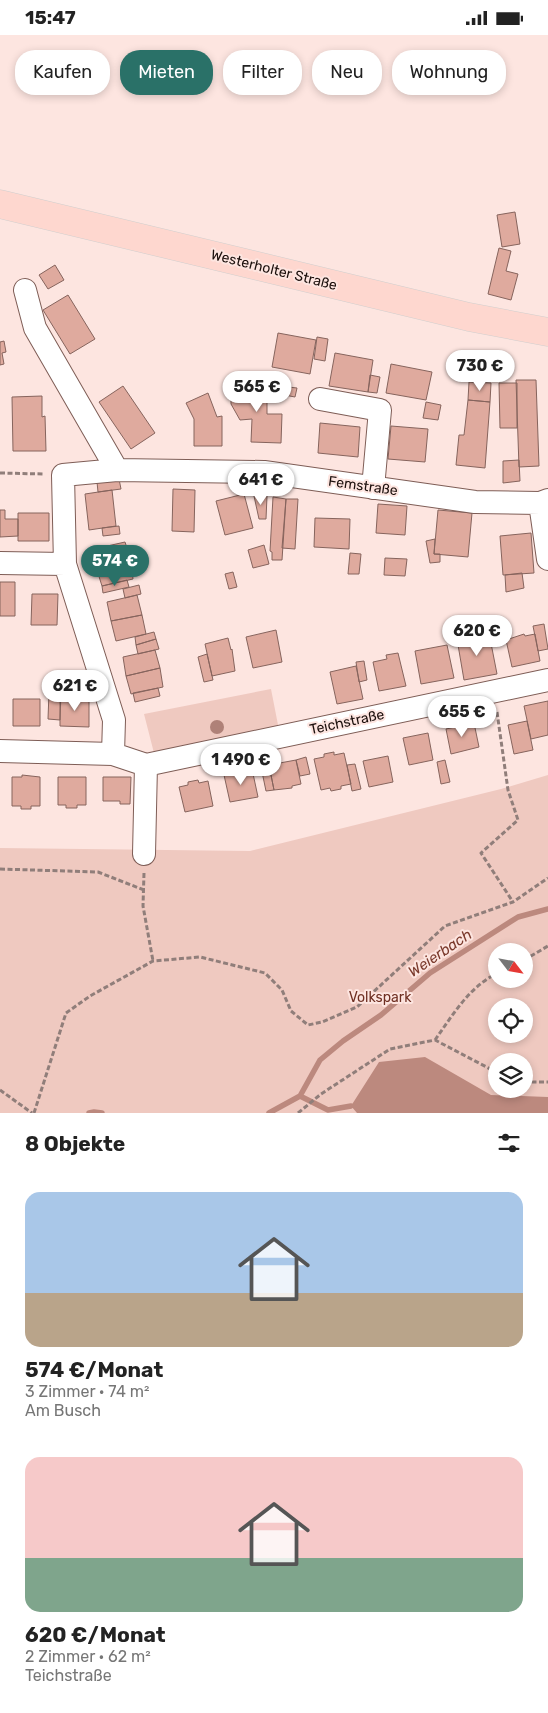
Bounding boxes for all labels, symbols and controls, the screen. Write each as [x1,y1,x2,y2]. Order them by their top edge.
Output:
text: 15:47 [25,6,76,29]
chip: Kaufen [15,50,110,95]
chip: Mieten [120,50,213,95]
chip: Filter [223,50,302,95]
chip: Neu [312,50,382,95]
chip: Wohnung [392,50,506,95]
street label: Westerholter Straße [209,246,339,294]
pin: 730 € [445,349,515,392]
text: 730 € [457,356,503,375]
pin: 565 € [222,371,292,413]
text: 565 € [233,377,281,396]
pin: 641 € [226,463,296,506]
text: 641 € [239,470,283,489]
street label: Femstraße [327,473,399,499]
pin: 574 € [80,545,150,587]
text: 574 € [92,551,138,570]
pin: 620 € [442,615,512,657]
text: 620 € [453,621,501,640]
pin: 621 € [40,669,110,712]
text: 621 € [53,676,97,695]
pin: 655 € [427,695,497,738]
text: 655 € [438,702,486,721]
street label: Teichstraße [308,706,386,738]
pin: 1 490 € [195,743,287,786]
text: 1 490 € [211,750,271,769]
water label: Weierbach [405,925,475,981]
north arrow [488,943,532,987]
map controls [488,943,533,1098]
park label: Volkspark [349,989,412,1006]
button: locate [488,998,533,1043]
button: layers [488,1053,533,1098]
icon: filters [495,1129,523,1157]
text: 8 Objekte [25,1131,125,1156]
icon: home [229,1224,319,1314]
text: 574 €/Monat [25,1357,163,1382]
text: 3 Zimmer · 74 m² [25,1382,149,1401]
text: Am Busch [25,1401,101,1420]
icon: home [229,1489,319,1579]
text: 620 €/Monat [25,1622,166,1647]
text: 2 Zimmer · 62 m² [25,1647,151,1666]
text: Teichstraße [25,1666,112,1685]

